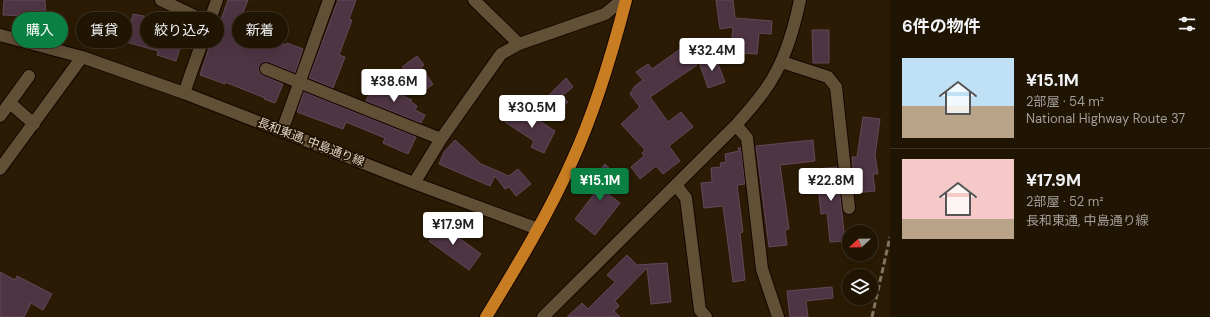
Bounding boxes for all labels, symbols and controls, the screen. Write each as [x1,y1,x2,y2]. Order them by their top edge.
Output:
chip: 購入 [12,12,68,48]
chip: 賃貸 [76,12,132,48]
chip: 絞り込み [140,12,224,48]
chip: 新着 [232,12,288,48]
icon: filters [1176,13,1198,35]
text: 6件の物件 [902,15,981,37]
pin: ¥32.4M [679,38,745,72]
text: ¥32.4M [688,42,736,59]
pin: ¥38.6M [361,69,427,103]
text: ¥15.1M [1026,69,1079,91]
text: ¥38.6M [370,73,418,90]
icon: home [934,74,982,122]
text: 2部屋 · 54 m² [1026,93,1104,110]
pin: ¥30.5M [499,95,565,129]
text: ¥30.5M [508,99,556,116]
text: National Highway Route 37 [1026,110,1185,127]
street label: 長和東通, 中島通り線 [255,114,367,170]
pin: ¥15.1M [567,168,633,202]
pin: ¥22.8M [798,168,864,202]
text: ¥17.9M [1026,169,1081,191]
text: ¥15.1M [580,172,620,189]
text: ¥22.8M [808,172,854,189]
icon: home [934,175,982,223]
text: 2部屋 · 52 m² [1026,193,1104,210]
pin: ¥17.9M [420,212,486,246]
text: 長和東通, 中島通り線 [1026,212,1149,229]
text: ¥17.9M [432,216,474,233]
north arrow [842,225,878,261]
map controls [842,225,878,305]
button: layers [842,269,878,305]

